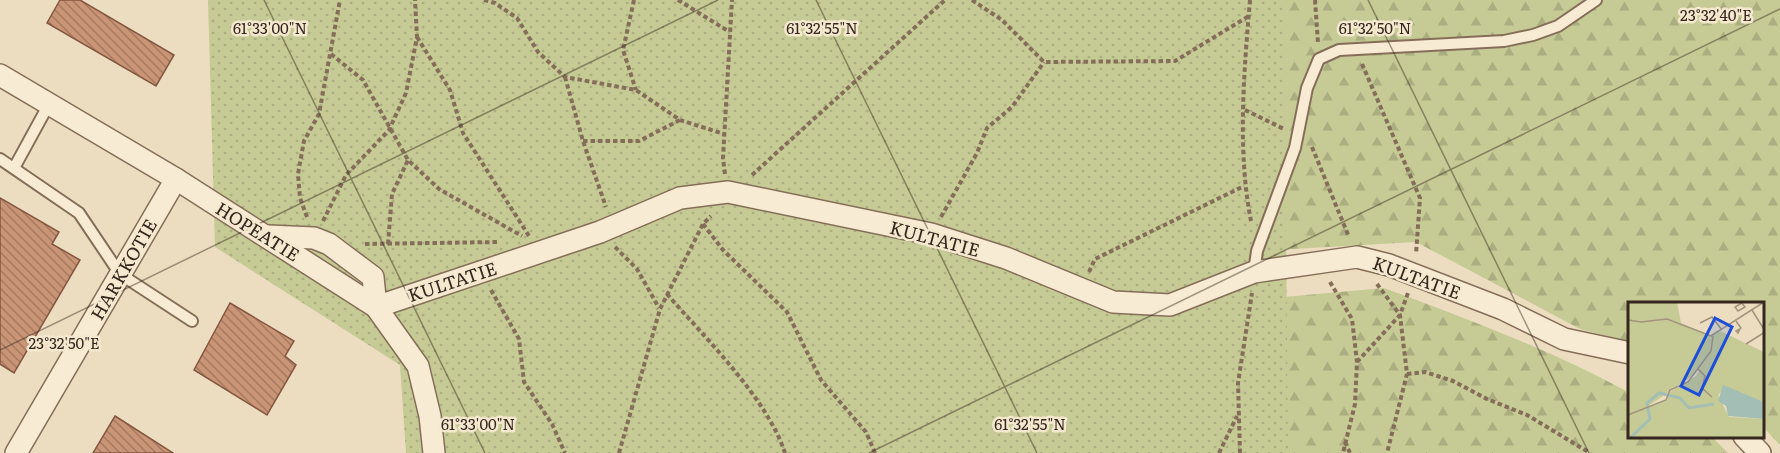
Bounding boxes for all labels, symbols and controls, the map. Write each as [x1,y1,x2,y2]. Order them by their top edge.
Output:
text: 23°32'40"E [1680,3,1752,26]
text: 61°33'00"N [233,16,307,39]
text: 61°32'55"N [786,16,858,39]
text: 61°32'50"N [1339,16,1411,39]
street label: HOPEATIE [211,194,305,268]
street label: HARKKOTIE [83,213,163,325]
street label: KULTATIE [887,213,983,263]
street label: KULTATIE [1369,249,1465,305]
street label: KULTATIE [404,254,500,308]
inset map [1628,302,1765,438]
text: 23°32'50"E [28,331,100,354]
text: 61°33'00"N [441,412,515,435]
text: 61°32'55"N [994,412,1066,435]

